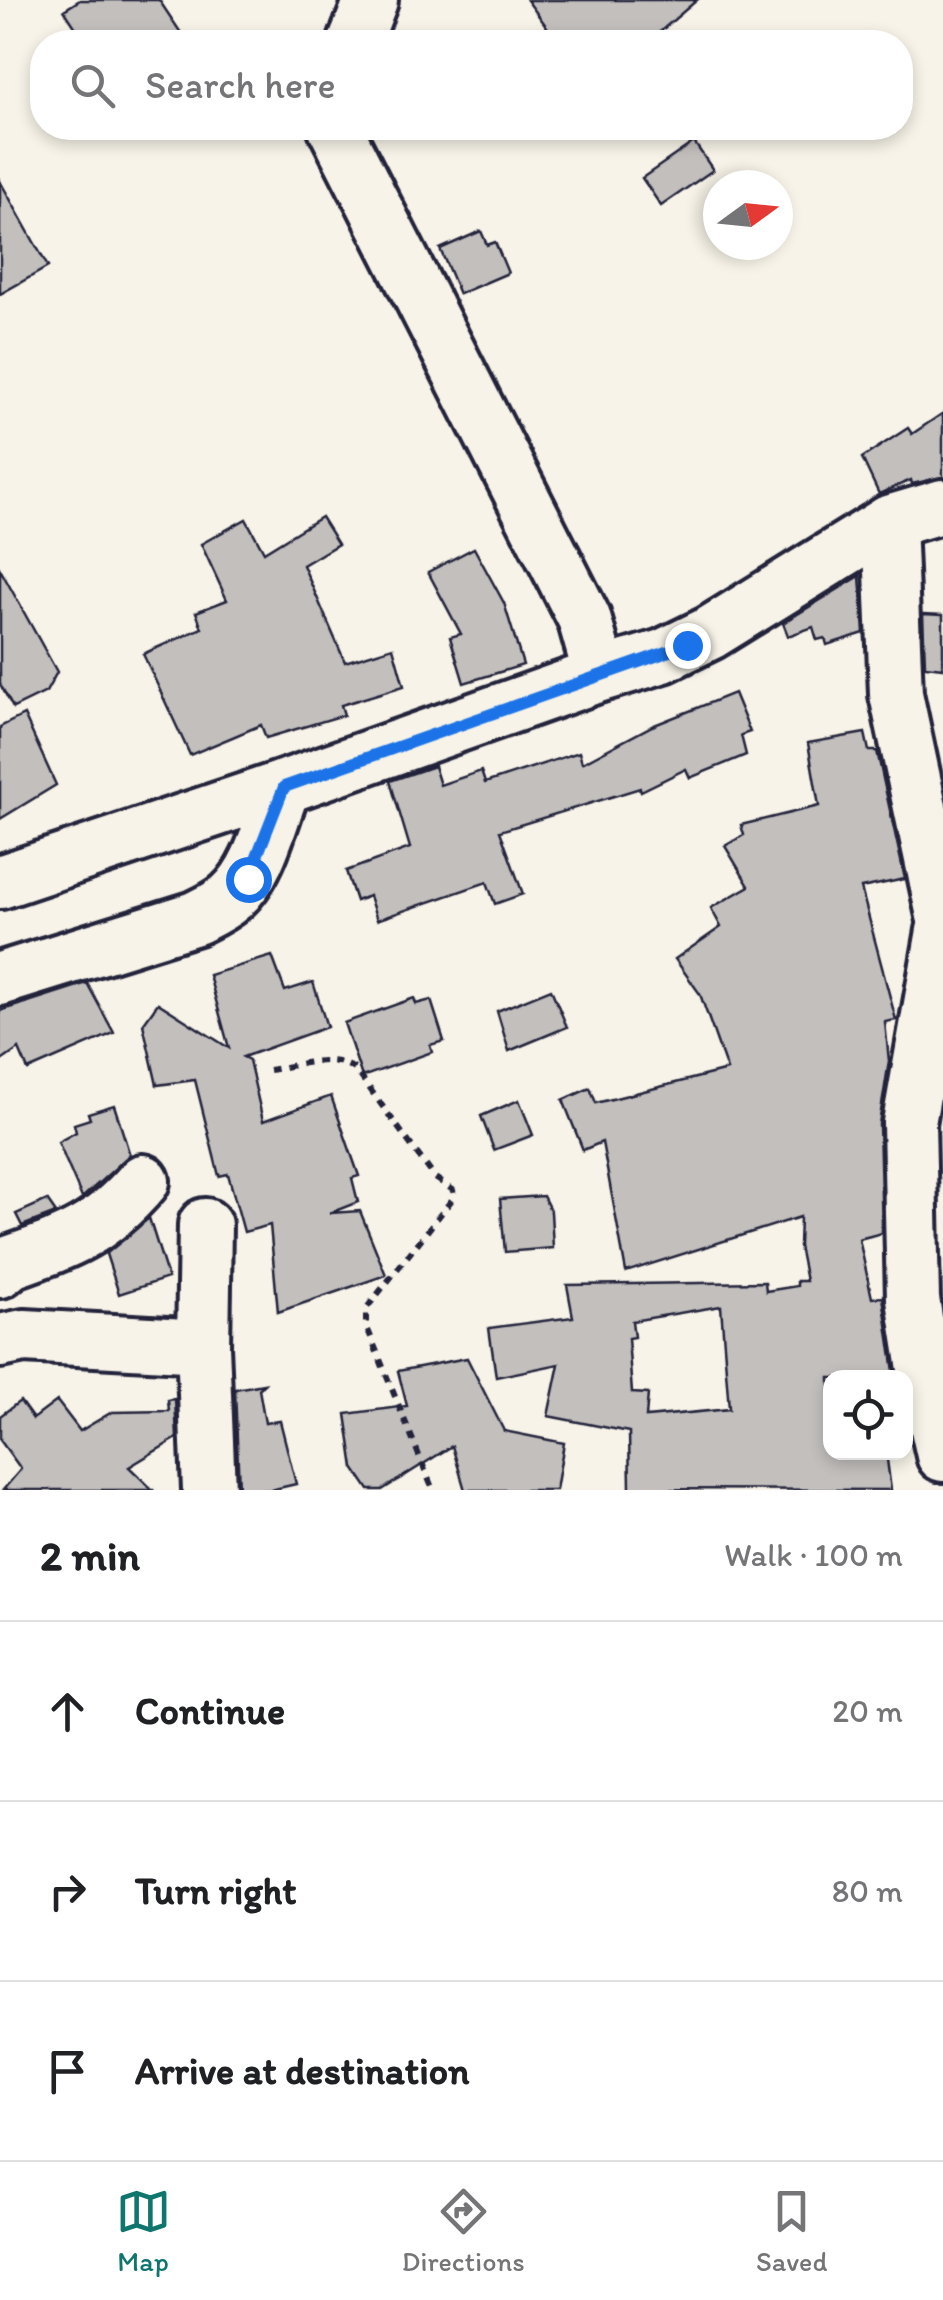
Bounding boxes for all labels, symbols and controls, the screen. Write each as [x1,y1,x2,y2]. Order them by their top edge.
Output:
search box [30,30,913,140]
icon: search [65,58,120,113]
text: Search here [145,62,336,108]
north arrow [703,170,793,260]
route end [665,623,711,669]
route start [226,857,272,903]
map controls [823,1370,913,1460]
button: locate [823,1370,913,1460]
text: 2 min [40,1530,140,1581]
text: Walk · 100 m [724,1536,903,1574]
icon: ahead [40,1684,95,1739]
text: Continue [135,1688,285,1734]
text: 20 m [832,1692,903,1730]
icon: right [40,1864,95,1919]
text: Turn right [135,1868,297,1914]
text: 80 m [832,1872,903,1910]
icon: arrive [40,2044,95,2099]
text: Arrive at destination [135,2048,470,2094]
tab: Map [116,2184,171,2278]
tab: Directions [402,2184,525,2278]
tab: Saved [756,2184,827,2278]

